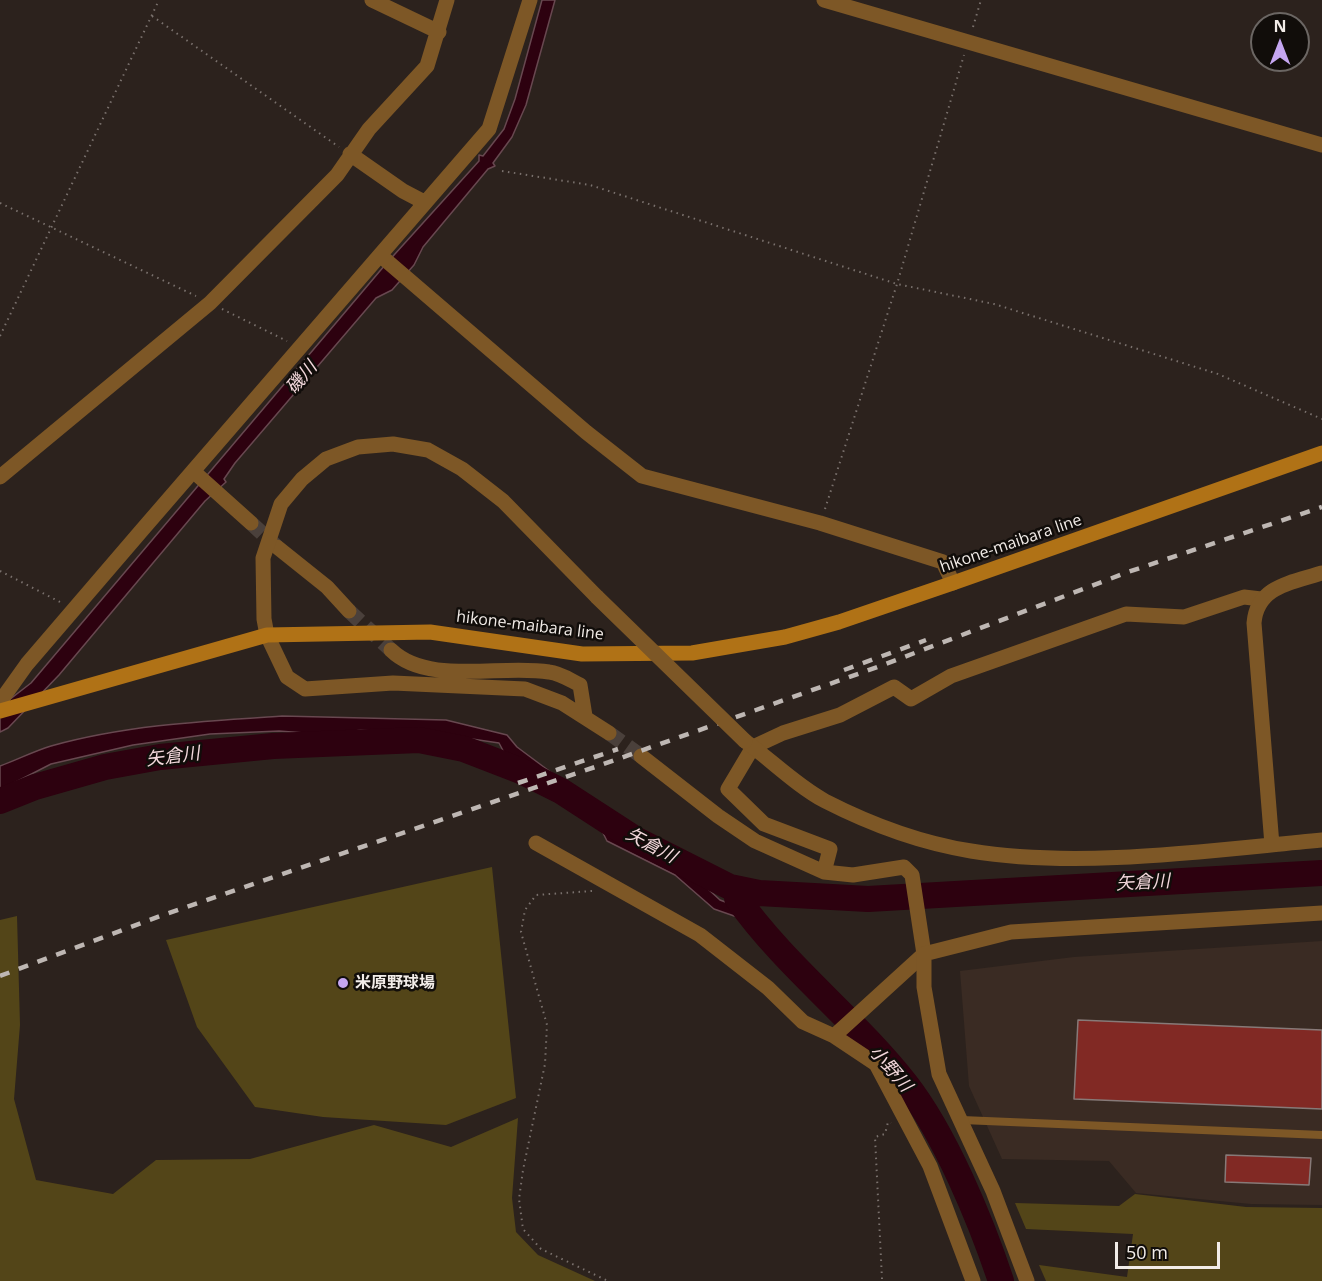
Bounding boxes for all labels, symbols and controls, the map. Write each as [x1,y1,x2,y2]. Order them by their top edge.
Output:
north arrow [1250,12,1310,72]
text: N [1273,15,1287,37]
water label: 磯川 [282,357,322,399]
street label: hikone-maibara line [938,511,1084,577]
street label: hikone-maibara line [455,607,605,645]
water label: 矢倉川 [145,743,201,771]
water label: 矢倉川 [622,824,680,868]
water label: 矢倉川 [1115,871,1171,895]
place label: 米原野球場 [355,973,435,993]
marker: 米原野球場 [336,976,350,990]
water label: 小野川 [864,1042,916,1096]
scale bar [1118,1230,1223,1268]
text: 50 m [1126,1240,1168,1264]

